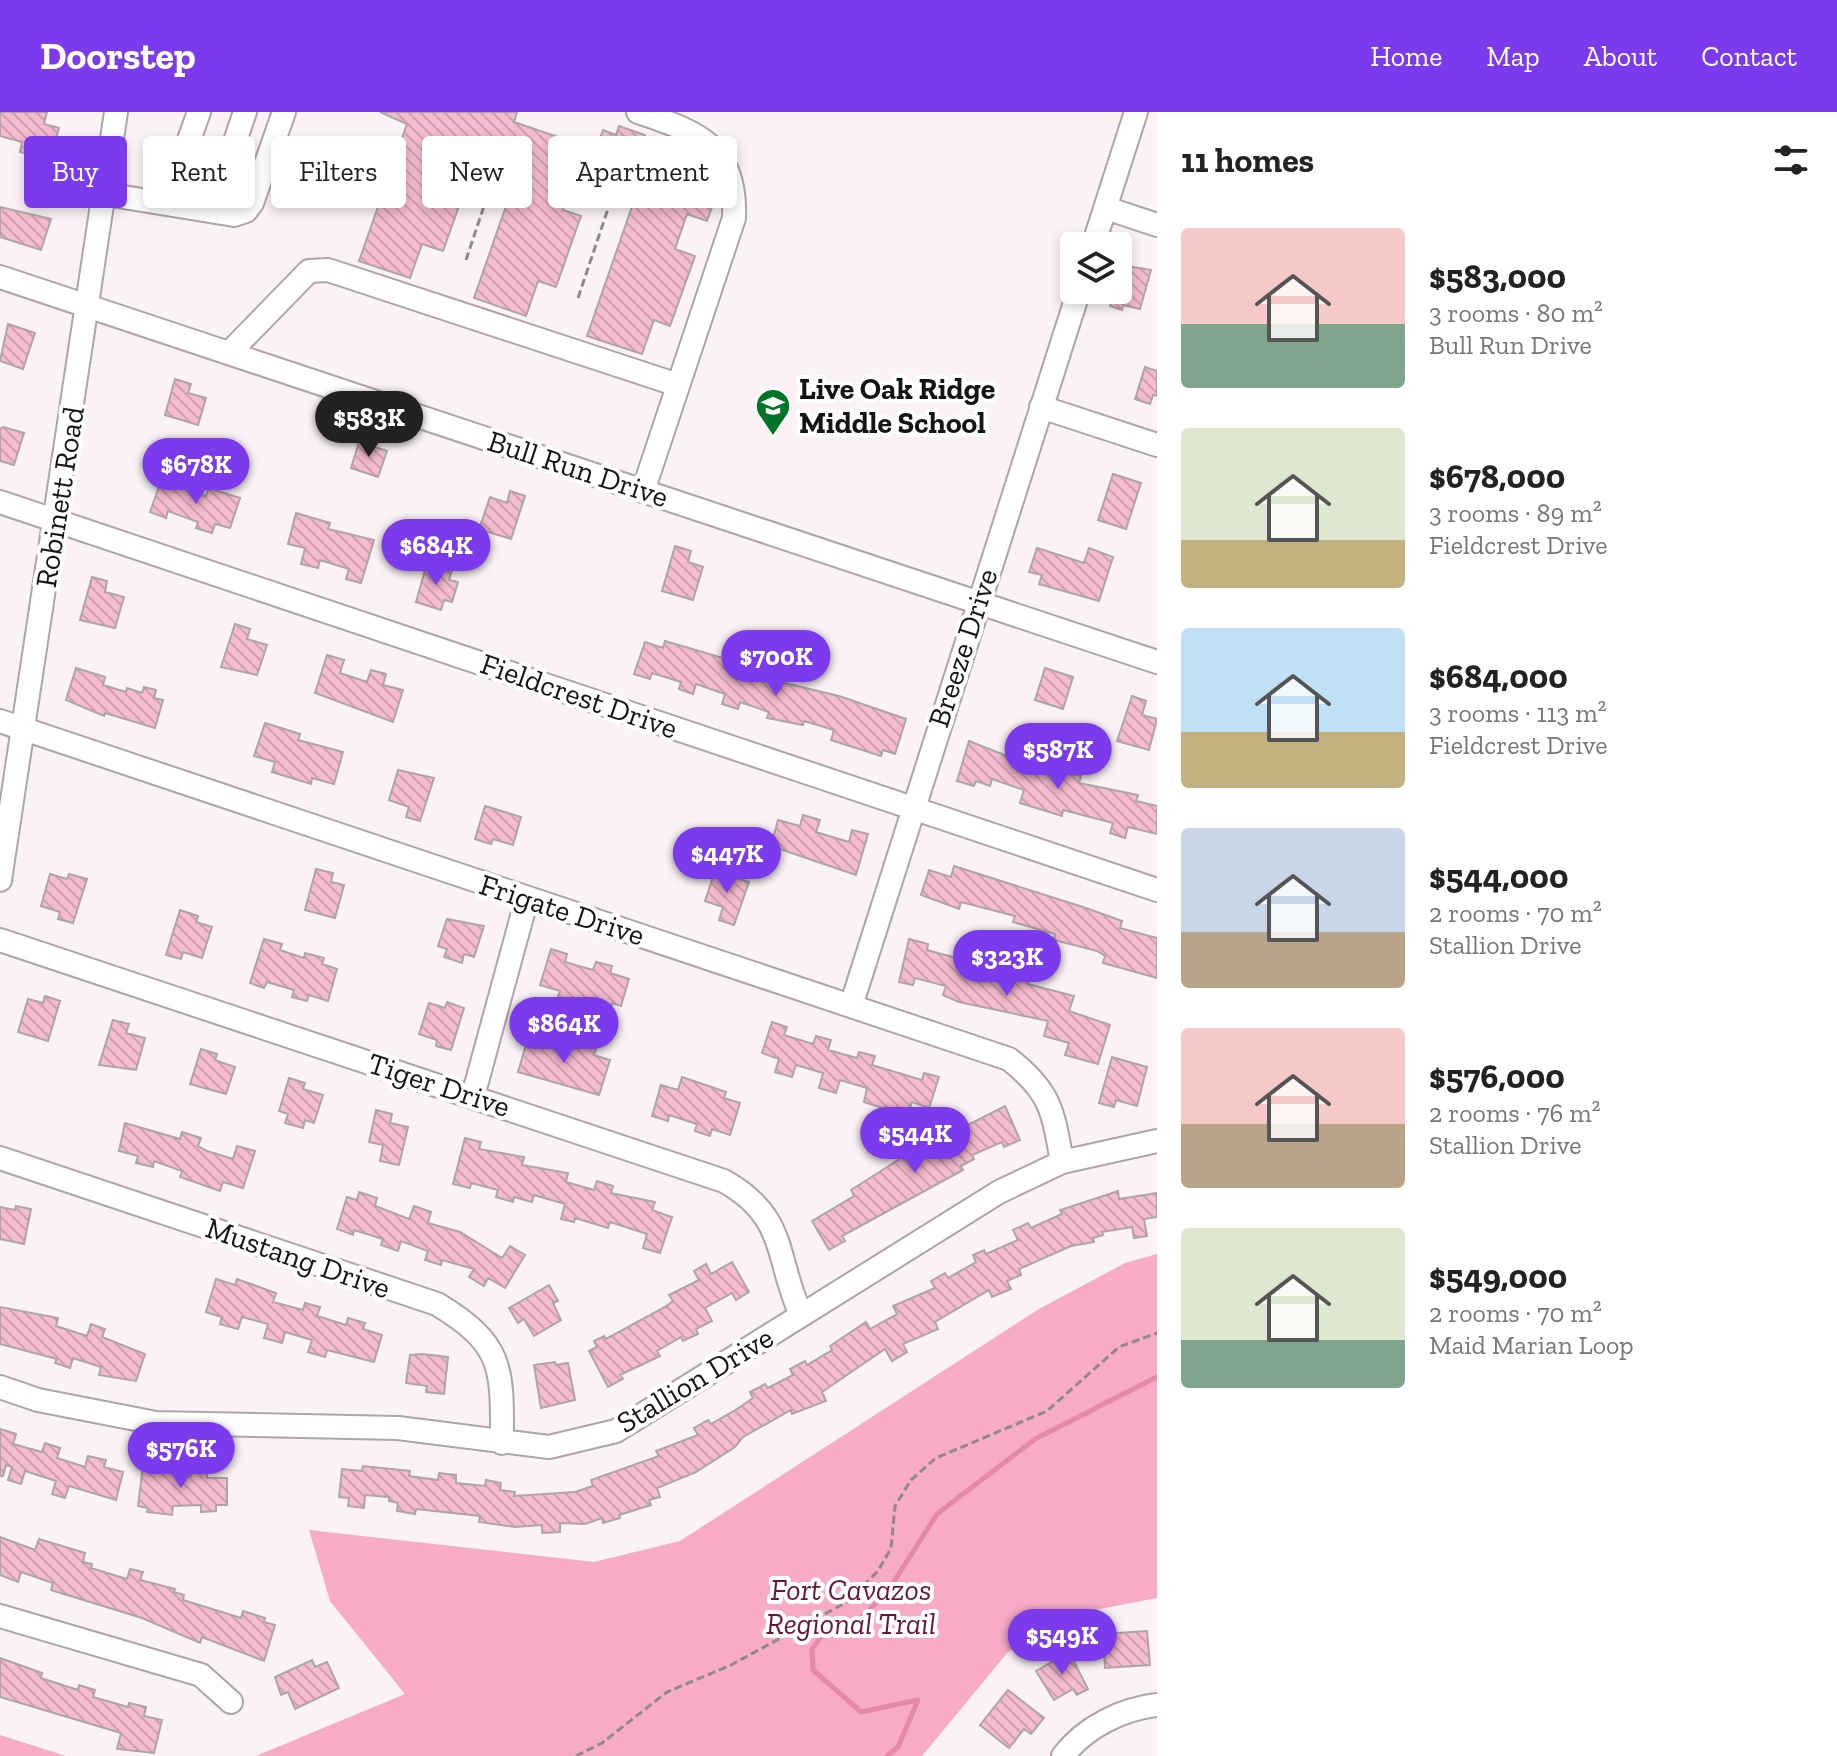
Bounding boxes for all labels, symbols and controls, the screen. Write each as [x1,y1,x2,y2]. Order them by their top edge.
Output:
text: Doorstep [40,33,196,79]
text: Home [1370,40,1442,73]
text: Map [1486,40,1540,73]
text: About [1584,40,1657,73]
text: Contact [1701,40,1797,73]
chip: Buy [24,136,127,208]
chip: Rent [143,136,255,208]
chip: Filters [271,136,406,208]
chip: New [422,136,532,208]
chip: Apartment [548,136,737,208]
icon: filters [1769,138,1813,182]
text: 11 homes [1181,140,1314,181]
map controls [1060,232,1132,304]
button: layers [1060,232,1132,304]
text: $583,000 [1429,256,1566,297]
icon: home [1245,260,1341,356]
text: 3 rooms · 80 m² [1429,297,1603,329]
text: Bull Run Drive [1429,329,1592,361]
place label: Live Oak Ridge Middle School [799,371,995,441]
school or university icon: Live Oak Ridge Middle School [754,387,792,437]
pin: $583K [313,391,425,459]
text: $583K [333,401,405,433]
street label: Robinett Road [28,403,92,590]
street label: Bull Run Drive [483,423,673,515]
pin: $678K [140,438,252,506]
text: $678K [160,448,232,480]
text: $678,000 [1429,456,1565,497]
icon: home [1245,460,1341,556]
text: 3 rooms · 89 m² [1429,497,1602,529]
pin: $684K [380,519,492,587]
text: $684K [399,529,473,561]
text: Fieldcrest Drive [1429,529,1608,561]
street label: Breeze Drive [920,564,1006,732]
pin: $700K [720,630,832,698]
text: $700K [739,640,813,672]
street label: Fieldcrest Drive [476,645,682,747]
text: $684,000 [1429,656,1568,697]
icon: home [1245,660,1341,756]
text: 3 rooms · 113 m² [1429,697,1607,729]
pin: $587K [1002,723,1114,791]
text: Fieldcrest Drive [1429,729,1608,761]
text: $587K [1023,733,1093,765]
pin: $447K [671,827,783,895]
text: $447K [691,837,763,869]
text: $544,000 [1429,856,1569,897]
icon: home [1245,860,1341,956]
street label: Frigate Drive [475,866,649,954]
text: 2 rooms · 70 m² [1429,897,1602,929]
text: Stallion Drive [1429,929,1582,961]
pin: $323K [951,930,1063,998]
text: $323K [971,940,1043,972]
pin: $864K [508,997,620,1065]
text: $864K [527,1007,601,1039]
street label: Tiger Drive [363,1045,515,1125]
text: $576,000 [1429,1056,1565,1097]
icon: home [1245,1060,1341,1156]
text: 2 rooms · 76 m² [1429,1097,1601,1129]
pin: $544K [859,1107,971,1175]
text: $544K [878,1117,952,1149]
text: Stallion Drive [1429,1129,1582,1161]
street label: Mustang Drive [201,1210,395,1306]
text: $549,000 [1429,1256,1567,1297]
icon: home [1245,1260,1341,1356]
text: 2 rooms · 70 m² [1429,1297,1602,1329]
street label: Stallion Drive [610,1319,780,1441]
text: Maid Marian Loop [1429,1329,1634,1361]
pin: $576K [125,1422,237,1490]
text: $576K [146,1432,216,1464]
park label: Fort Cavazos Regional Trail [766,1572,936,1642]
pin: $549K [1006,1609,1118,1677]
text: $549K [1026,1619,1098,1651]

